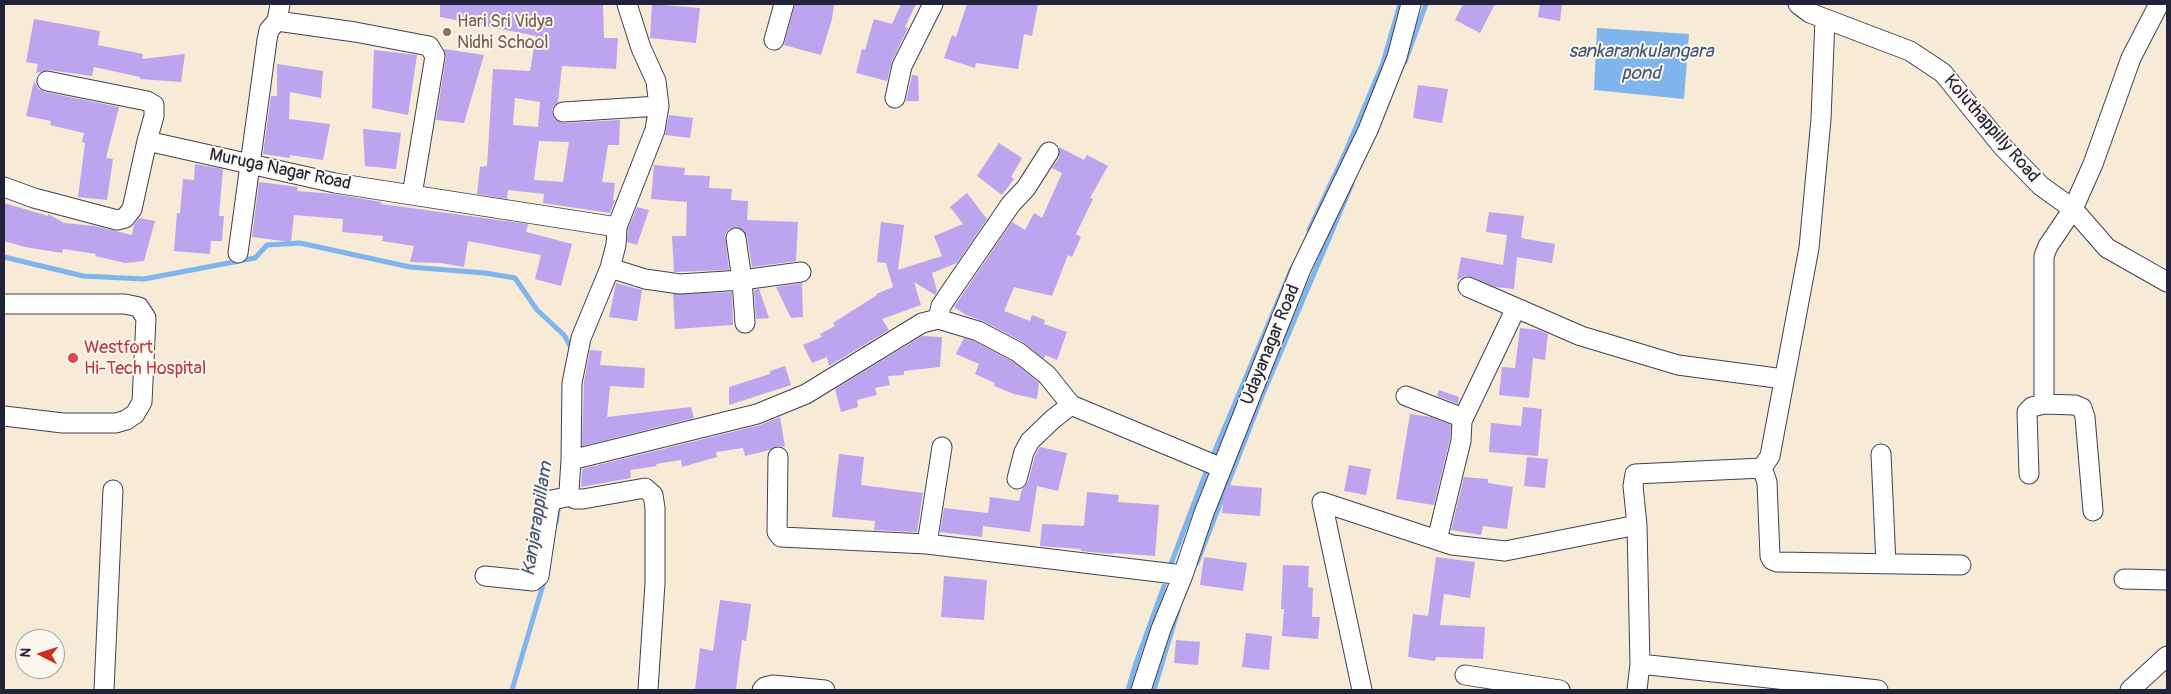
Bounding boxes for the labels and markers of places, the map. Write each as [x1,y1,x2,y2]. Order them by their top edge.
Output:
place label: Hari Sri Vidya Nidhi School [457,11,553,54]
marker: Hari Sri Vidya Nidhi School [441,26,453,38]
place label: Westfort Hi-Tech Hospital [84,337,206,379]
marker: Westfort Hi-Tech Hospital [66,351,80,365]

